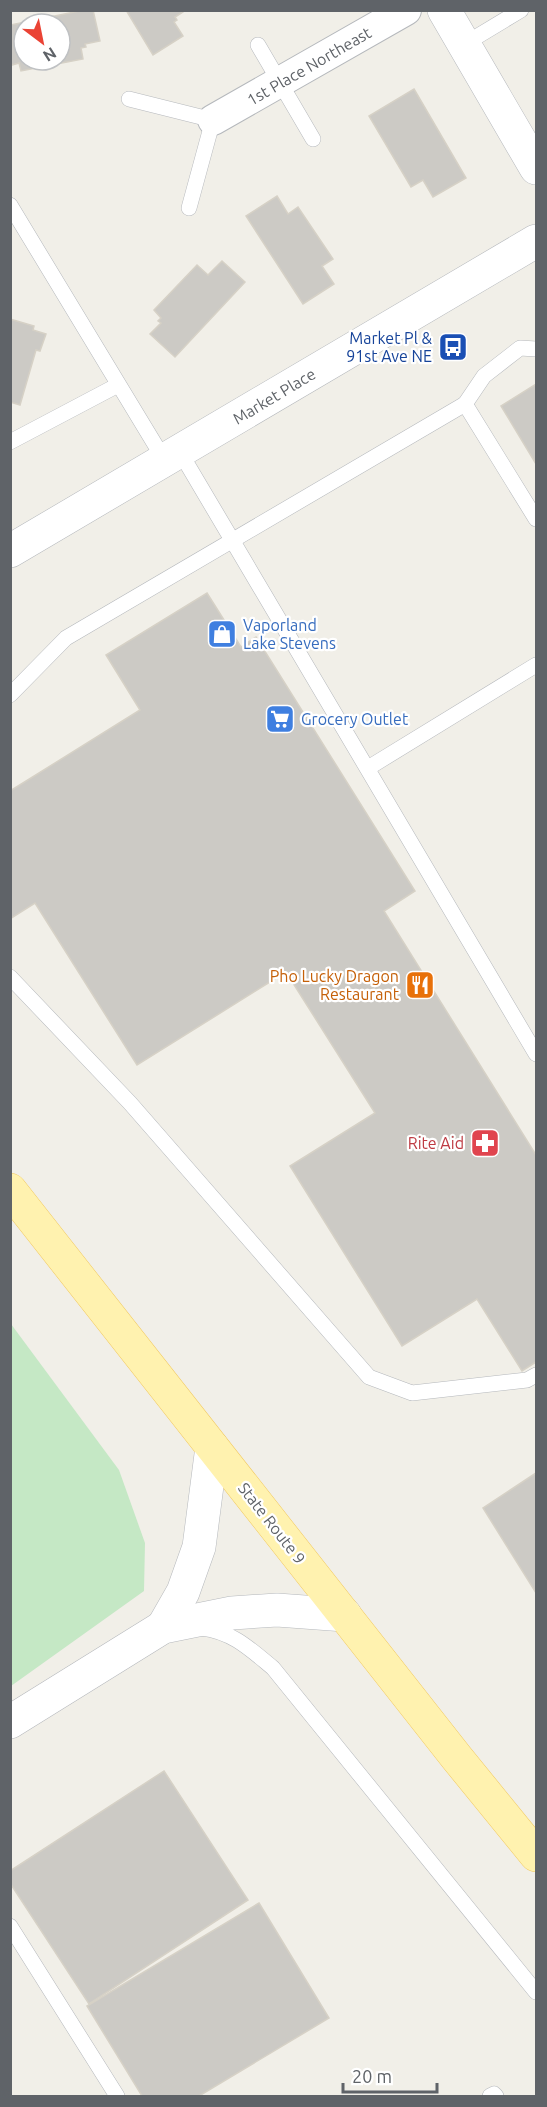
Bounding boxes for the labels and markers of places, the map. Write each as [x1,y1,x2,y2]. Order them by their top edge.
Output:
place label: Market Pl & 91st Ave NE [346,329,433,365]
bus stop icon: Market Pl & 91st Ave NE [437,331,469,363]
place label: Vaporland Lake Stevens [243,616,336,652]
shop icon: Vaporland Lake Stevens [206,618,238,650]
supermarket icon: Grocery Outlet [264,703,296,735]
place label: Grocery Outlet [301,710,409,728]
place label: Pho Lucky Dragon Restaurant [270,967,400,1003]
restaurant icon: Pho Lucky Dragon Restaurant [404,969,436,1001]
pharmacy icon: Rite Aid [469,1127,501,1159]
place label: Rite Aid [408,1134,464,1152]

